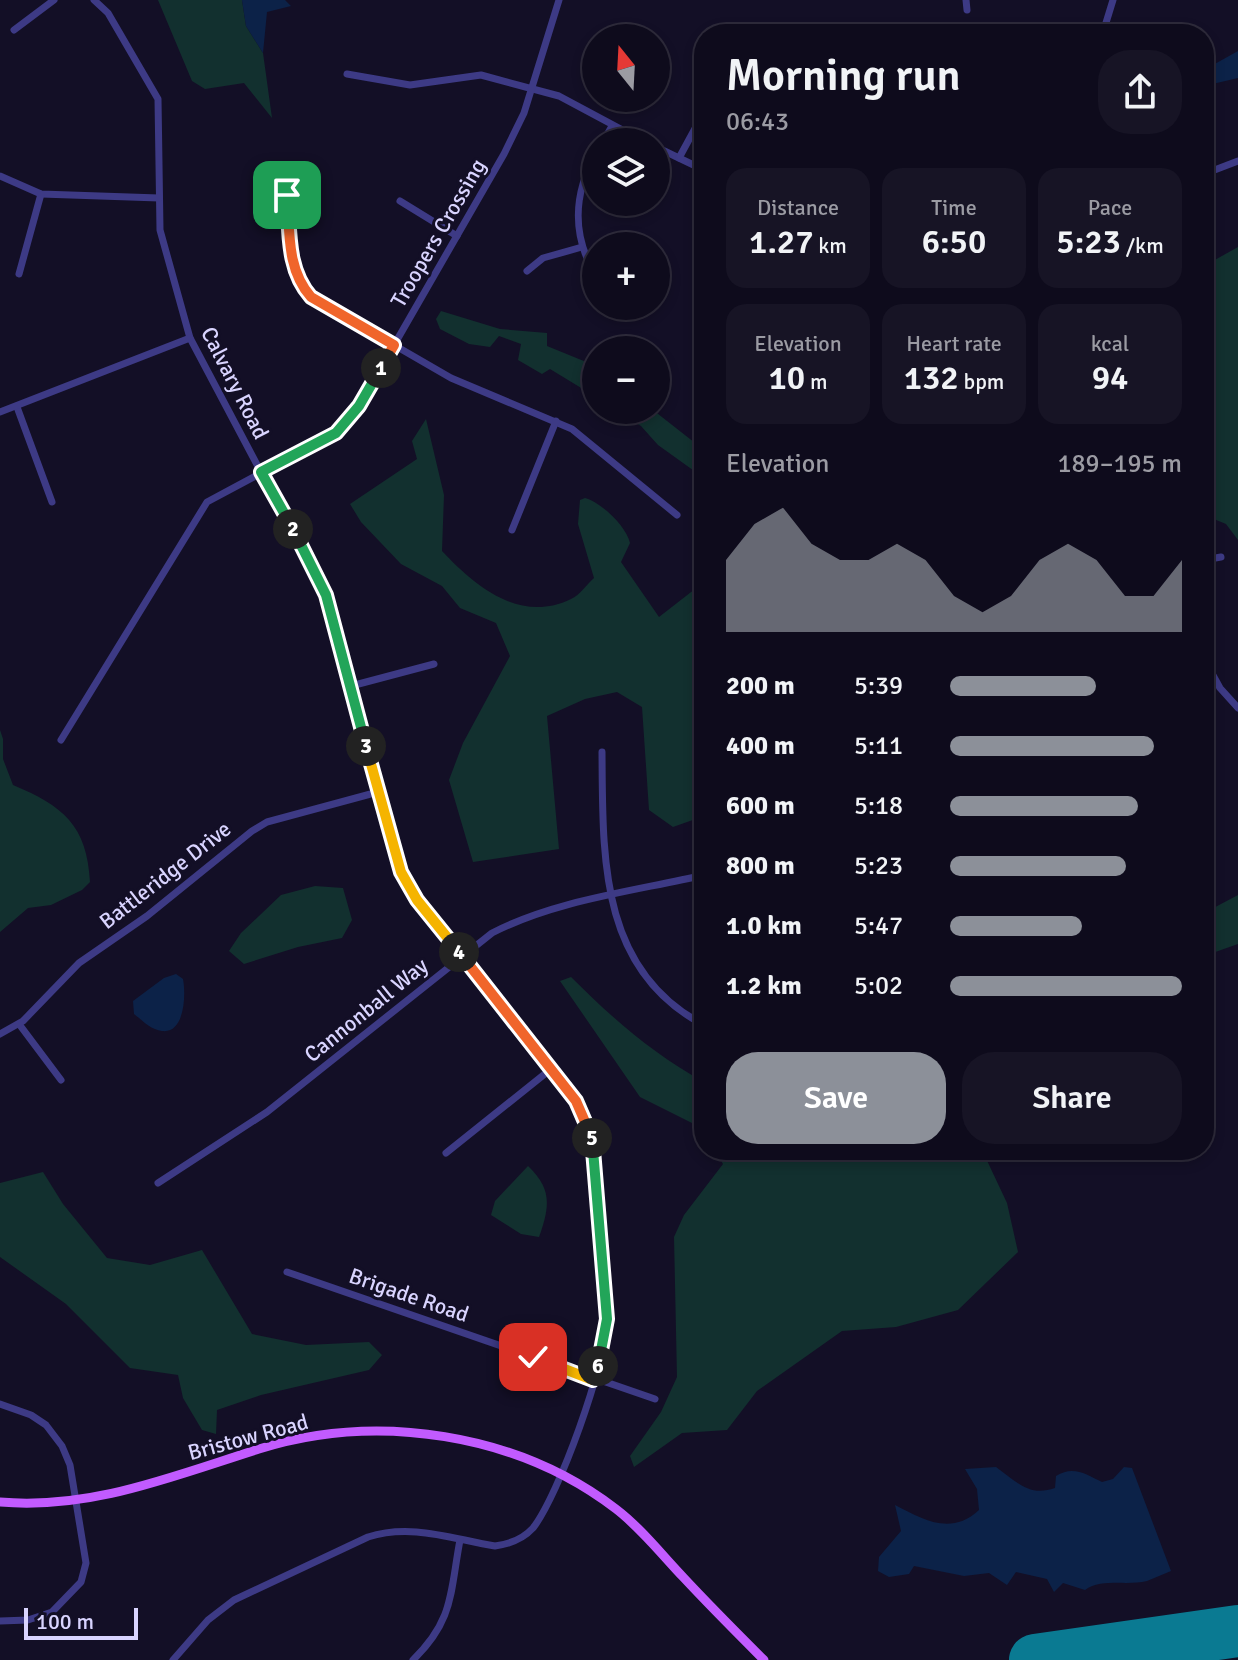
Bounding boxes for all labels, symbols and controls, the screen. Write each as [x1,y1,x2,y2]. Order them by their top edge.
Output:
north arrow [582,24,670,112]
map controls [582,24,670,424]
text: Morning run [726,49,961,103]
button: share [1098,50,1182,134]
text: 06:43 [726,106,789,138]
button: layers [582,128,670,216]
street label: Troopers Crossing [385,154,491,312]
pin [253,161,321,229]
icon: arrive [265,173,309,217]
text: Distance [757,194,839,221]
text: Time [931,194,977,221]
text: Pace [1088,194,1132,221]
text: 1.27 [749,221,814,263]
text: 6:50 [922,221,986,263]
text: 5:23 [1056,221,1121,263]
button: + [582,232,670,320]
text: km [814,232,847,259]
text: /km [1121,232,1164,259]
street label: Calvary Road [195,322,275,444]
text: Elevation [754,330,842,357]
text: Heart rate [906,330,1002,357]
text: kcal [1091,330,1129,357]
button: − [582,336,670,424]
pin: 1 [361,348,401,388]
text: 1 [375,354,387,381]
text: 10 [768,357,805,399]
text: 132 [904,357,959,399]
text: 94 [1092,357,1128,399]
text: m [805,368,828,395]
text: bpm [959,368,1004,395]
text: Elevation [726,448,830,480]
text: 189–195 m [1058,448,1182,480]
pin: 2 [273,509,313,549]
text: 2 [287,515,299,542]
text: 200 m [726,670,795,702]
text: 5:39 [854,670,903,702]
pin: 3 [346,726,386,766]
text: 400 m [726,730,795,762]
text: 5:11 [854,730,903,762]
text: 3 [360,732,372,759]
text: 600 m [726,790,795,822]
text: 5:18 [854,790,903,822]
street label: Battleridge Drive [94,815,236,935]
text: 800 m [726,850,795,882]
text: 5:23 [854,850,903,882]
text: 1.0 km [726,910,802,942]
text: 5:47 [854,910,903,942]
pin: 4 [439,932,479,972]
text: 4 [453,938,465,965]
street label: Cannonball Way [299,952,434,1068]
text: 1.2 km [726,970,802,1002]
text: 5:02 [854,970,903,1002]
button: Save [726,1052,946,1144]
button: Share [962,1052,1182,1144]
pin: 5 [572,1118,612,1158]
text: 5 [586,1124,598,1151]
street label: Brigade Road [346,1262,472,1328]
pin [499,1323,567,1391]
icon: check [511,1335,555,1379]
pin: 6 [578,1346,618,1386]
text: 6 [592,1352,604,1379]
street label: Bristow Road [185,1408,311,1466]
scale bar [24,1604,138,1640]
text: 100 m [36,1608,94,1635]

